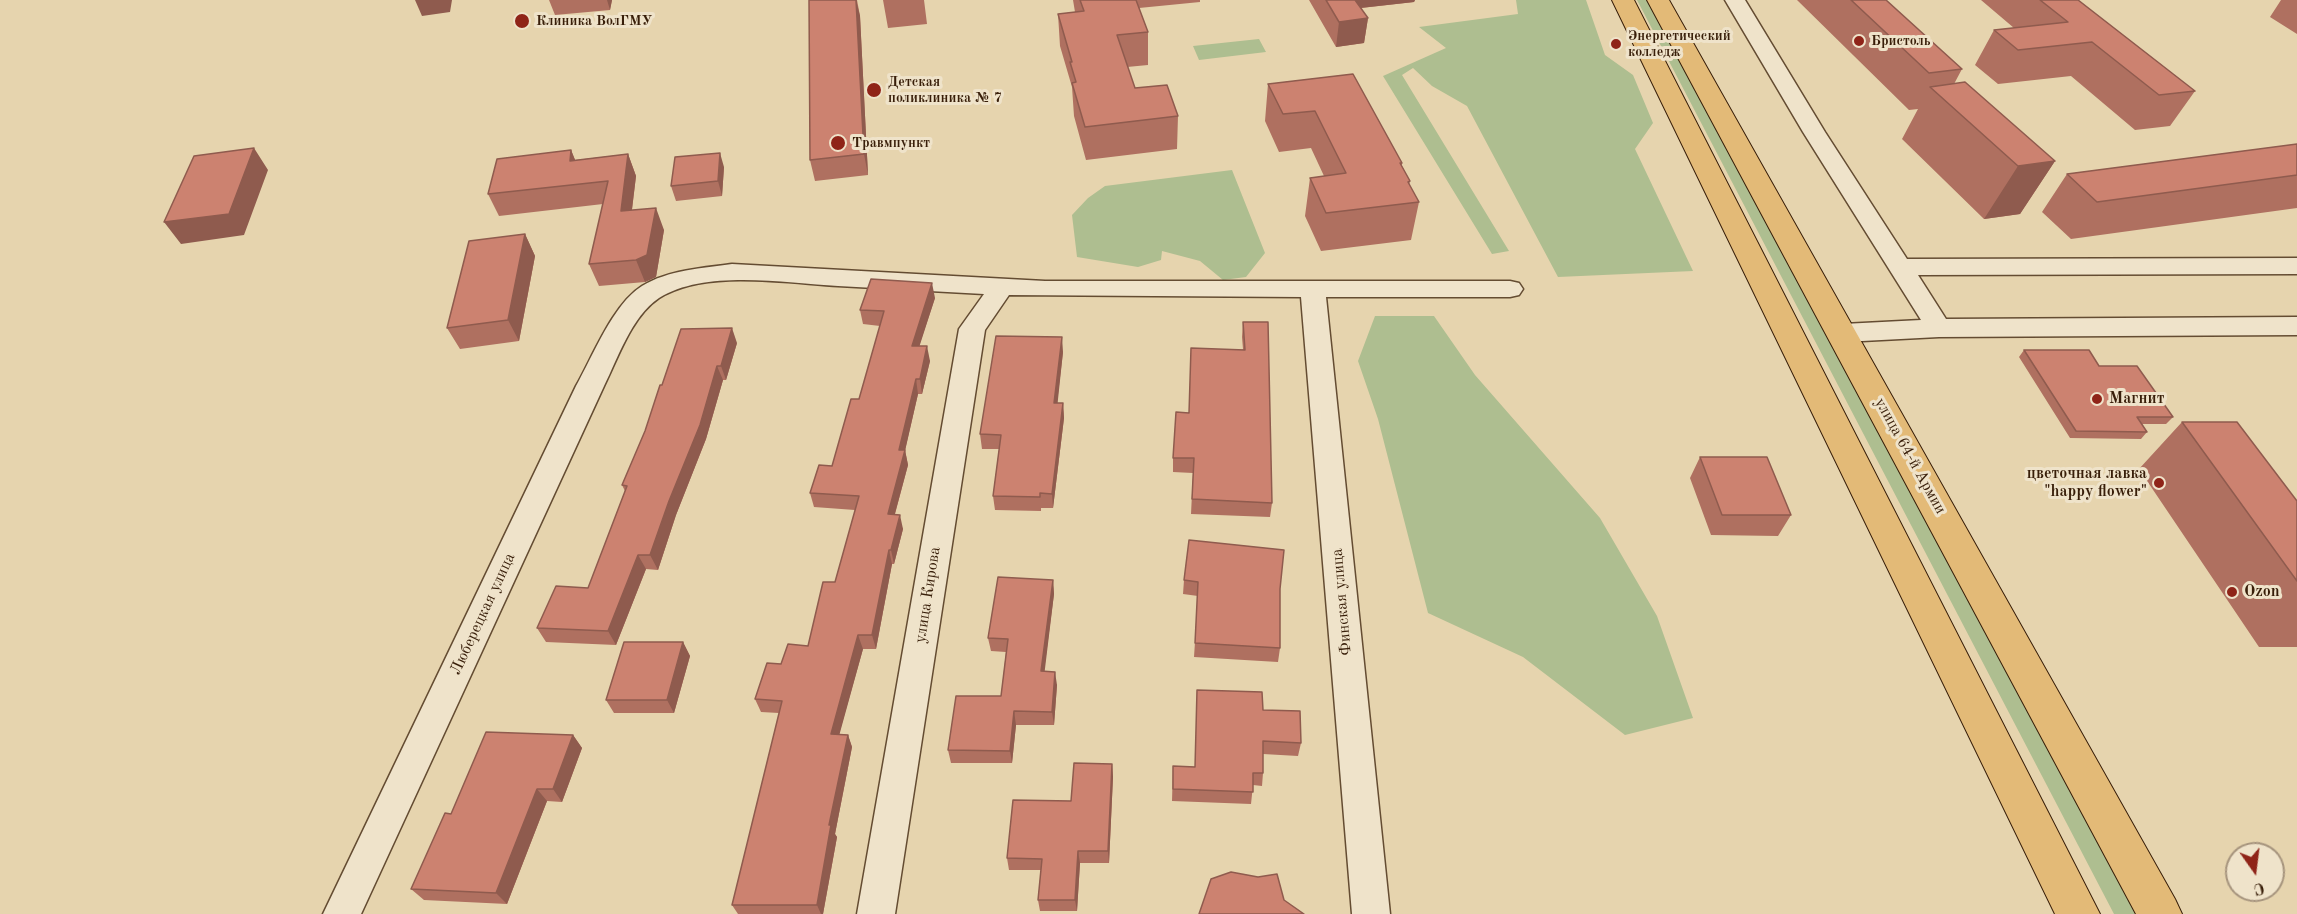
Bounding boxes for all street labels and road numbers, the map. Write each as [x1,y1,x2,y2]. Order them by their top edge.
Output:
street label: улица 64-й Армии [1870,395,1950,517]
street label: улица Кирова [911,545,945,645]
street label: Финская улица [1328,548,1356,656]
street label: Люберецкая улица [446,550,520,678]

